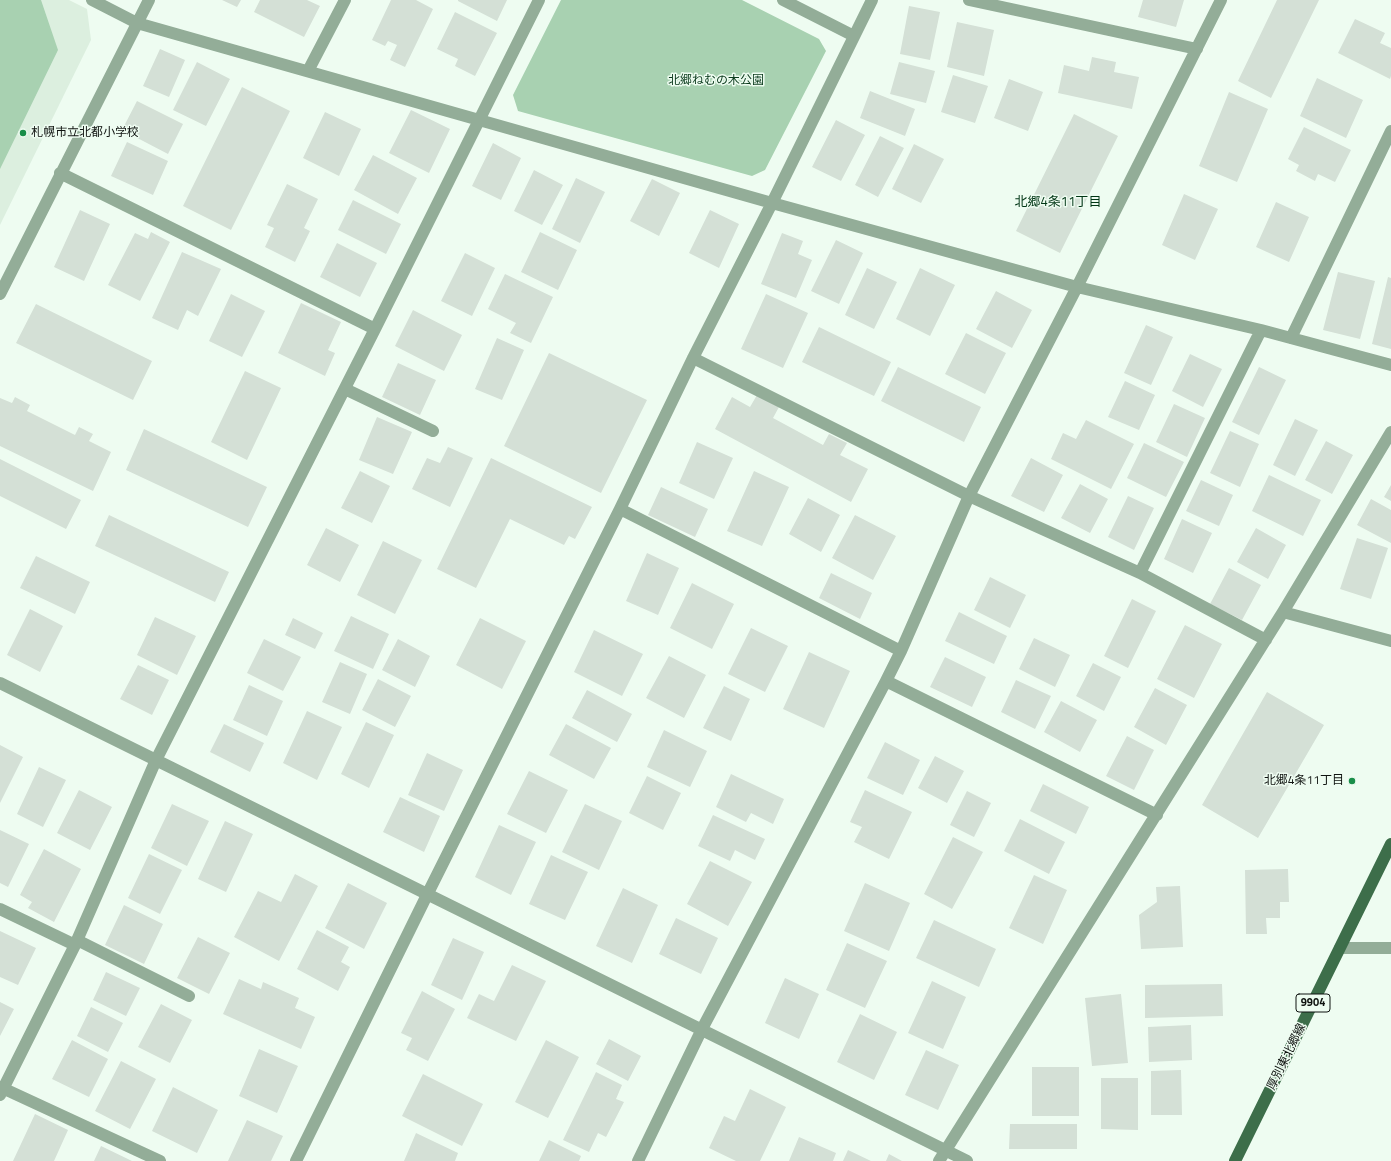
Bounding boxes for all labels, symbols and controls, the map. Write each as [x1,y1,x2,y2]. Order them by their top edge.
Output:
park label: 北郷ねむの木公園 [668,74,764,88]
place label: 札幌市立北都小学校 [31,126,139,140]
marker: 札幌市立北都小学校 [18,128,28,138]
district label: 北郷4条11丁目 [1015,195,1101,211]
place label: 北郷4条11丁目 [1264,774,1344,788]
marker: 北郷4条11丁目 [1347,776,1357,786]
road number: 9904 [1296,994,1330,1012]
street label: 厚別東北郷線 [1265,1021,1309,1093]

